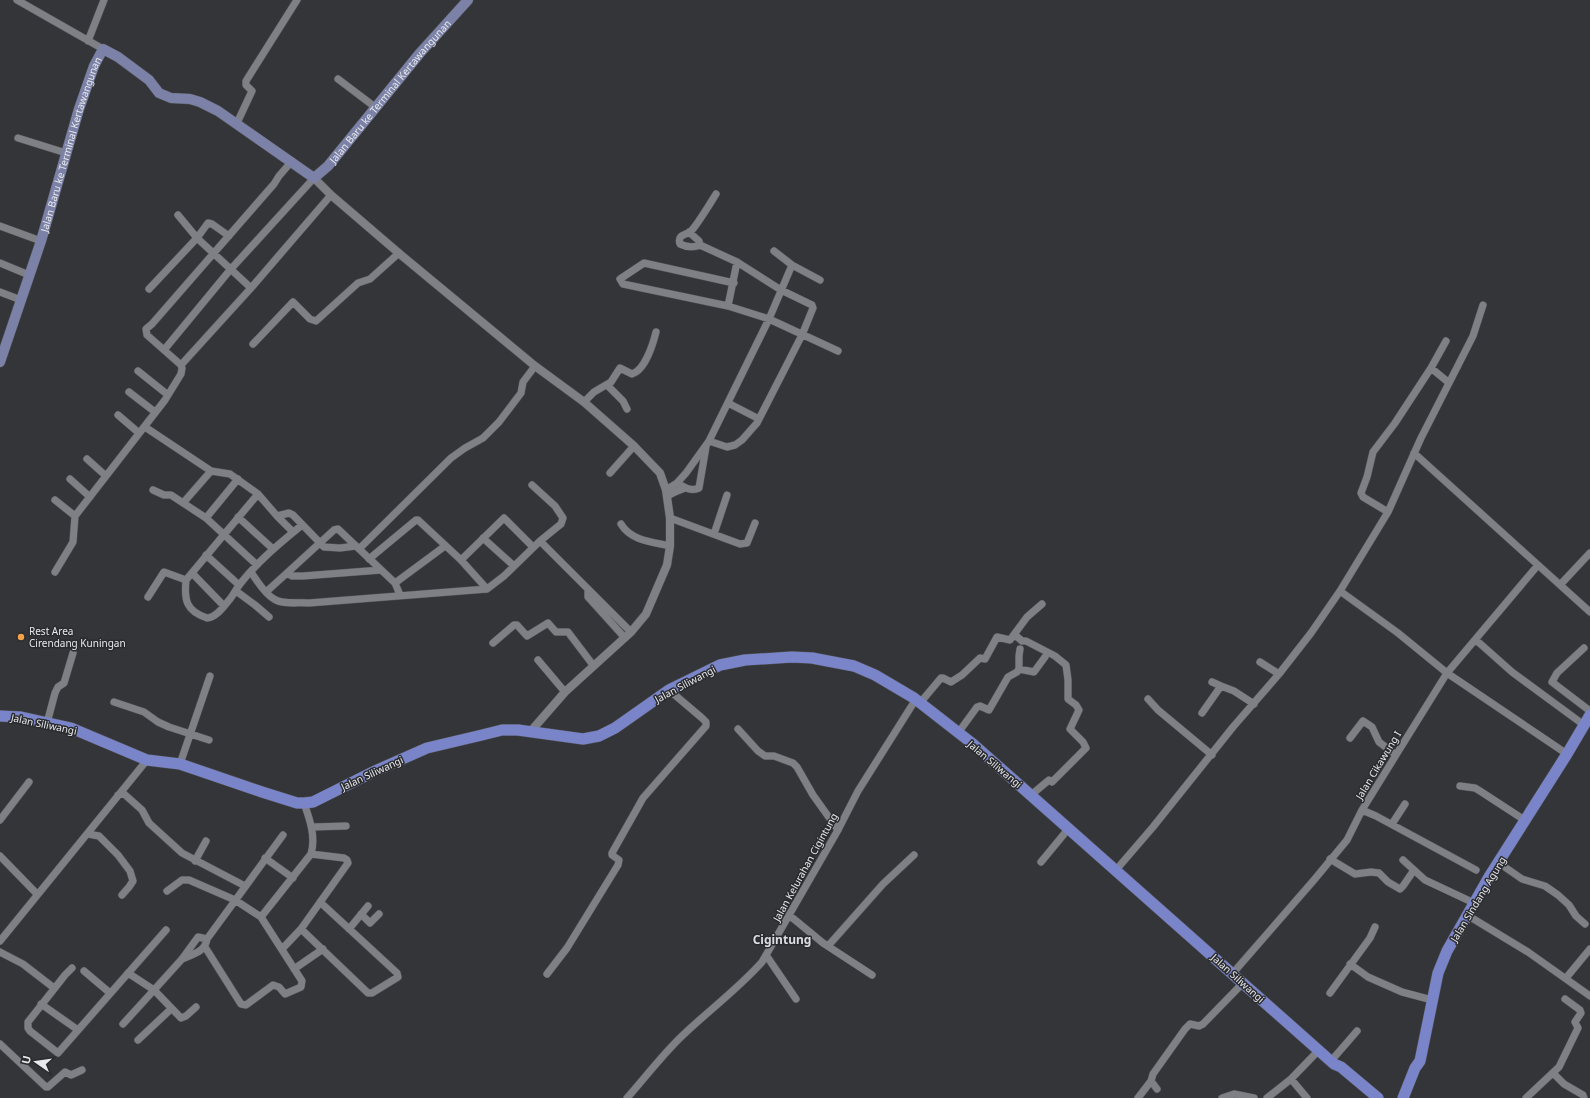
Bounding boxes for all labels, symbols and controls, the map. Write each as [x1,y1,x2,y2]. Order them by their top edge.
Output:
street label: Jalan Baru ke Terminal Kertawangunan [325,17,454,167]
street label: Jalan Baru ke Terminal Kertawangunan [37,54,105,234]
place label: Rest Area Cirendang Kuningan [29,624,126,650]
marker: Rest Area Cirendang Kuningan [16,632,26,642]
street label: Jalan Siliwangi [651,662,718,706]
street label: Jalan Siliwangi [9,710,78,738]
street label: Jalan Cikawung I [1352,728,1404,803]
street label: Jalan Siliwangi [964,736,1025,791]
street label: Jalan Siliwangi [338,753,405,794]
street label: Jalan Kelurahan Cigintung [769,810,841,925]
street label: Jalan Sindang Agung [1446,854,1509,945]
district label: Cigintung [753,931,811,948]
street label: Jalan Siliwangi [1208,950,1268,1006]
north arrow [16,1042,56,1082]
text: U [18,1054,34,1065]

